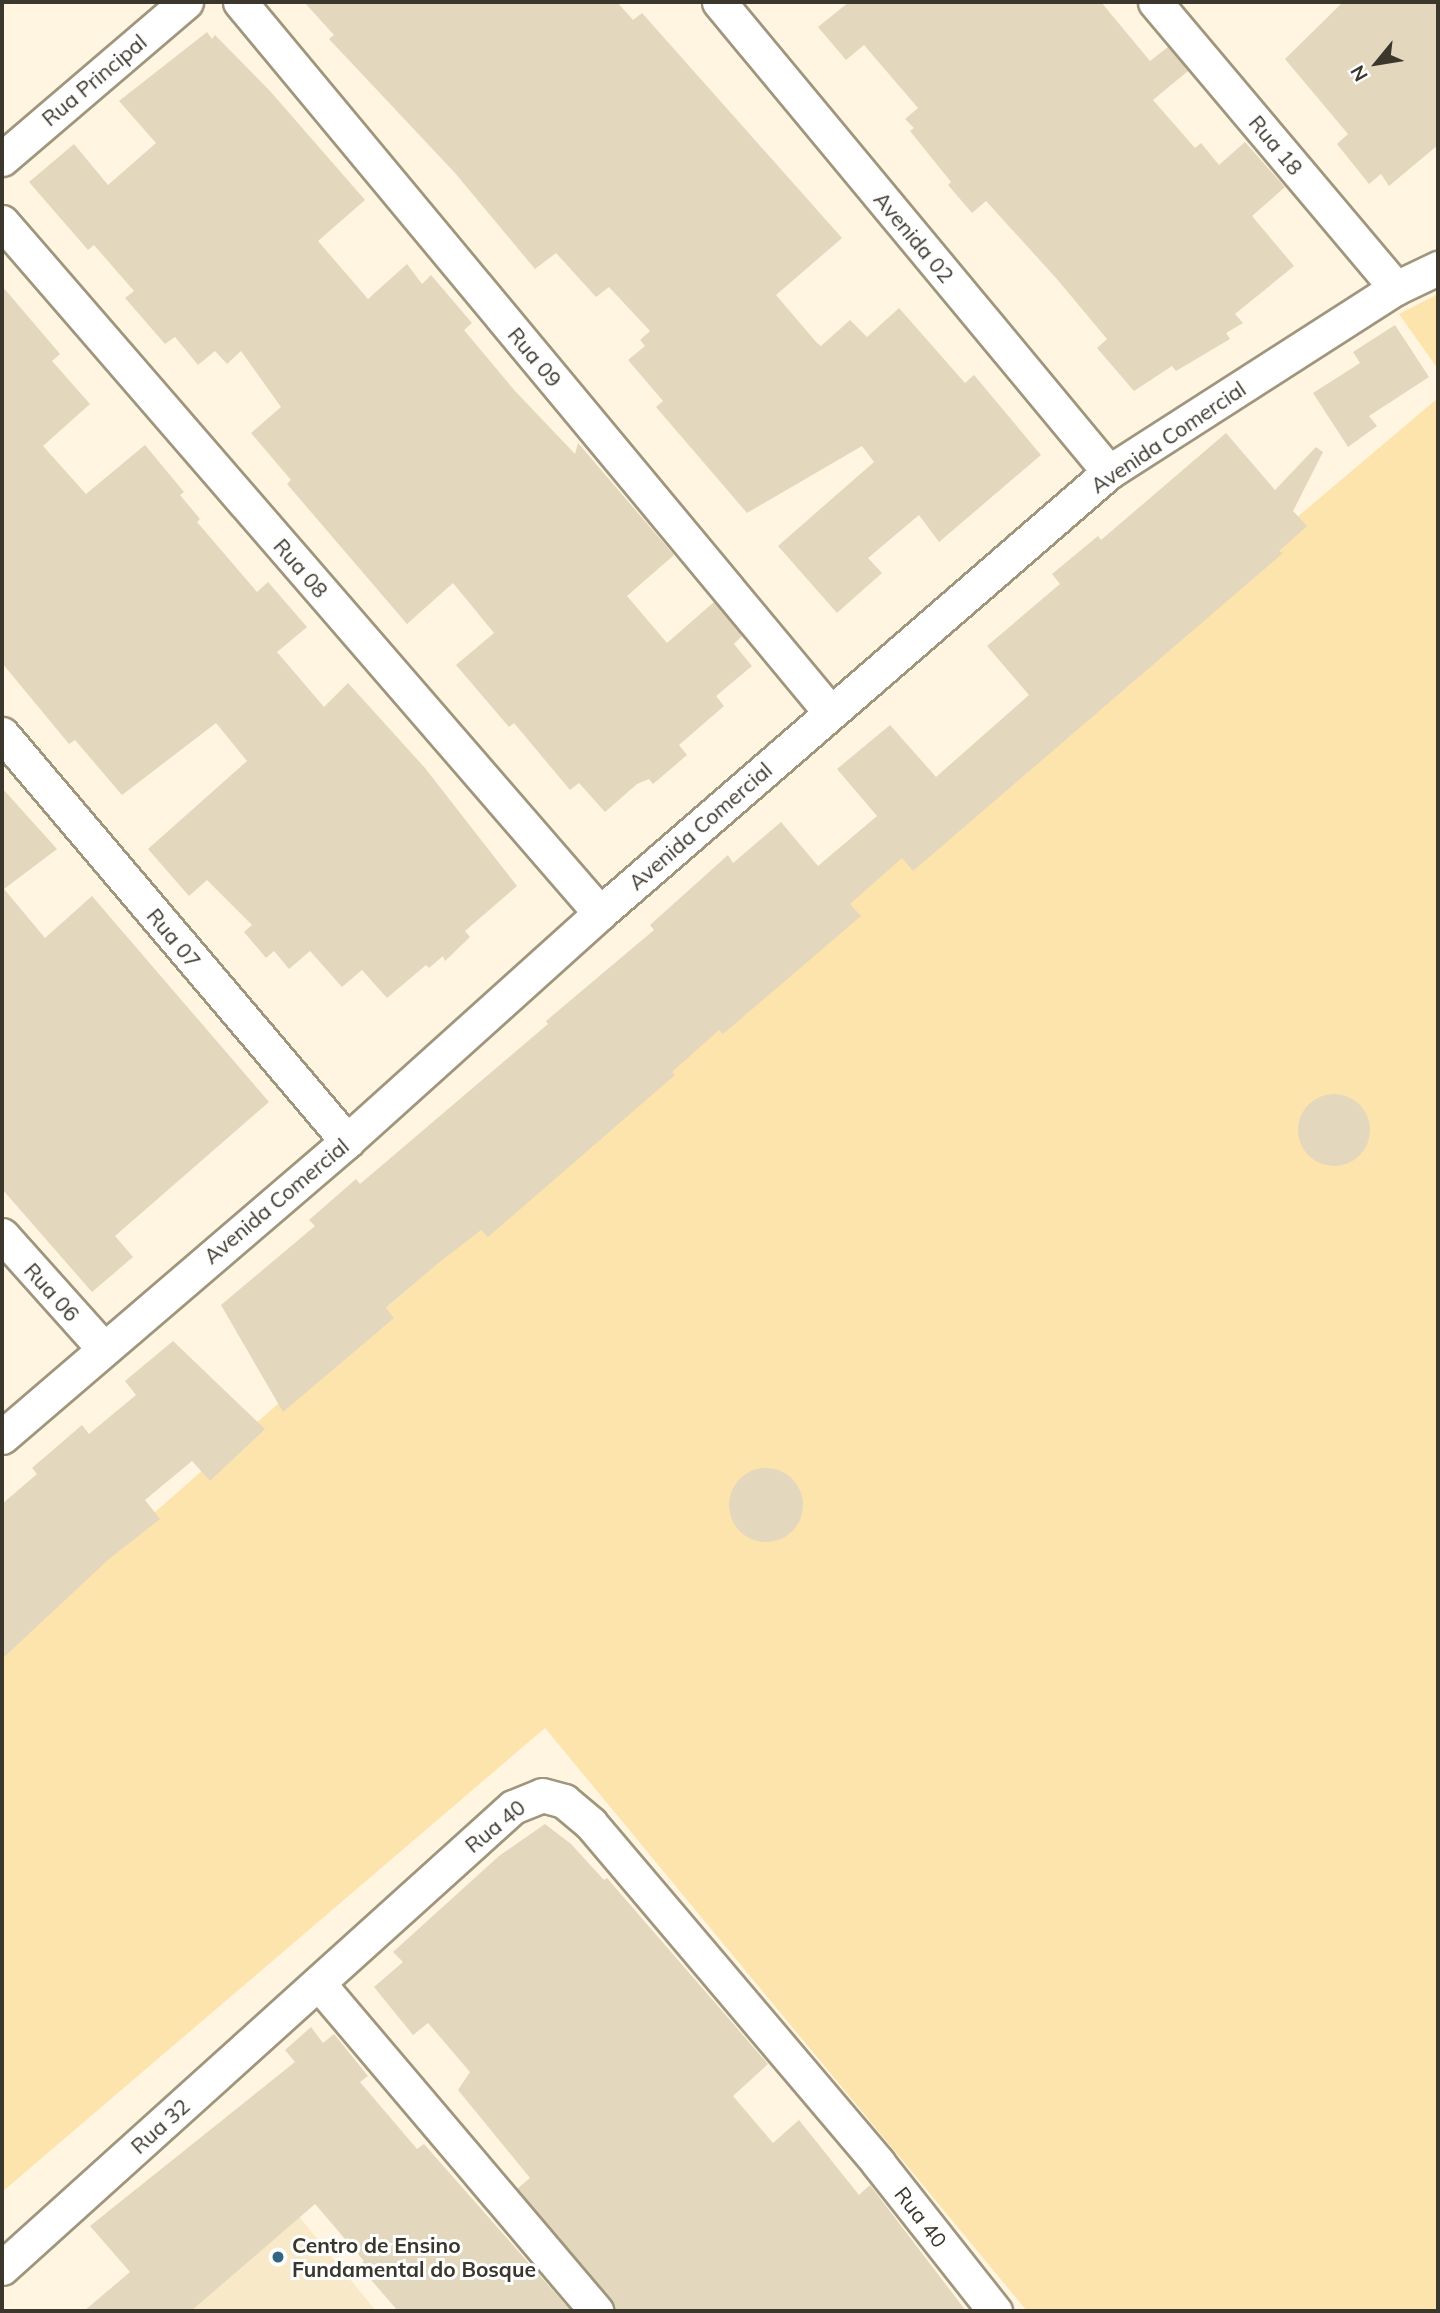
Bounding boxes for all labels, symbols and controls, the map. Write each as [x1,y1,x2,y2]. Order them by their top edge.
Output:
north arrow [1342,28,1412,98]
street label: Rua Principal [37,29,151,131]
text: N [1345,61,1373,86]
street label: Rua 18 [1244,110,1308,180]
street label: Avenida 02 [869,187,959,287]
street label: Rua 09 [503,322,567,392]
street label: Avenida Comercial [1086,376,1250,498]
street label: Rua 08 [269,533,333,603]
street label: Avenida Comercial [623,757,777,895]
street label: Rua 07 [142,903,206,973]
street label: Avenida Comercial [198,1133,354,1269]
street label: Rua 06 [19,1258,85,1326]
street label: Rua 40 [460,1794,530,1858]
street label: Rua 32 [126,2093,194,2159]
street label: Rua 40 [890,2182,952,2252]
place label: Centro de Ensino Fundamental do Bosque [292,2232,536,2282]
marker: Centro de Ensino Fundamental do Bosque [270,2249,286,2265]

